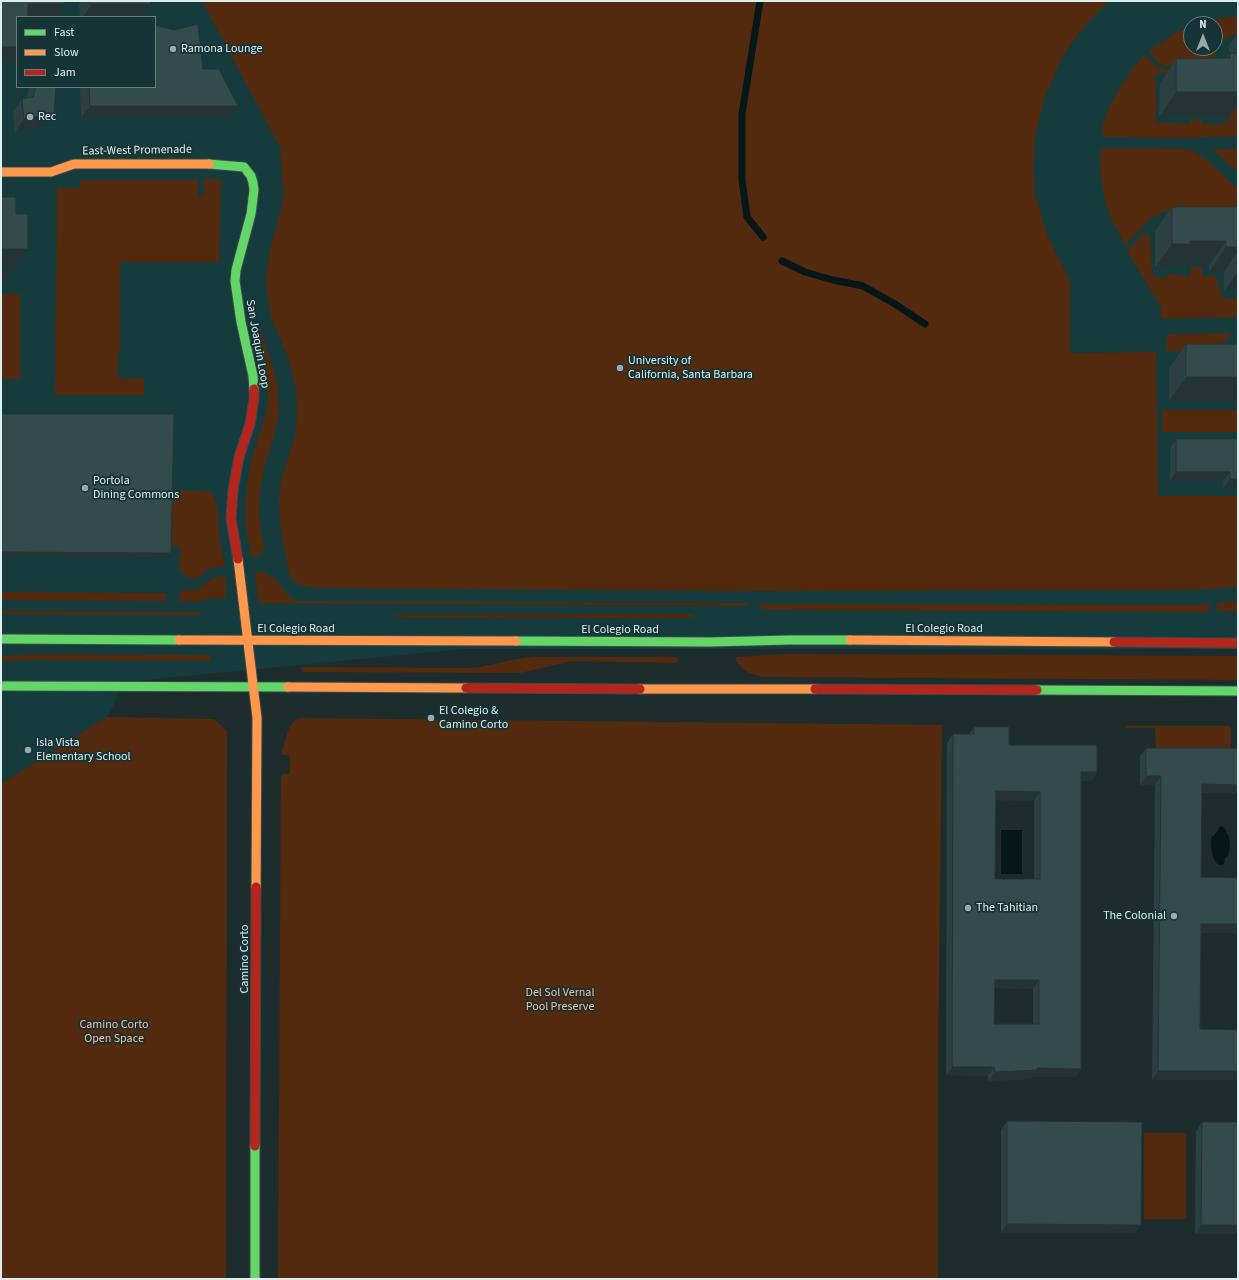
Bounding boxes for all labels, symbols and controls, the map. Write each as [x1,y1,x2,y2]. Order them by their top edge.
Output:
legend [16,16,156,88]
north arrow [1183,16,1223,56]
text: N [1199,17,1207,32]
text: Fast [54,24,74,41]
place label: Ramona Lounge [181,42,262,56]
text: Slow [54,44,79,61]
marker: Ramona Lounge [168,44,178,54]
text: Jam [54,64,76,81]
place label: Rec [38,110,56,124]
marker: Rec [25,112,35,122]
street label: East-West Promenade [82,143,192,159]
street label: San Joaquin Loop [242,298,272,390]
place label: University of California, Santa Barbara [628,354,753,382]
marker: University of California, Santa Barbara [615,363,625,373]
place label: Portola Dining Commons [93,474,179,502]
marker: Portola Dining Commons [80,483,90,493]
street label: El Colegio Road [257,622,335,636]
street label: El Colegio Road [905,622,983,636]
street label: El Colegio Road [581,623,659,637]
place label: El Colegio & Camino Corto [439,704,508,732]
marker: El Colegio & Camino Corto [426,713,436,723]
place label: Isla Vista Elementary School [36,736,131,764]
marker: Isla Vista Elementary School [23,745,33,755]
place label: The Tahitian [976,901,1038,915]
marker: The Tahitian [963,903,973,913]
place label: The Colonial [1103,909,1166,923]
marker: The Colonial [1169,911,1179,921]
street label: Camino Corto [238,924,252,994]
park label: Del Sol Vernal Pool Preserve [526,986,594,1014]
park label: Camino Corto Open Space [79,1018,149,1046]

